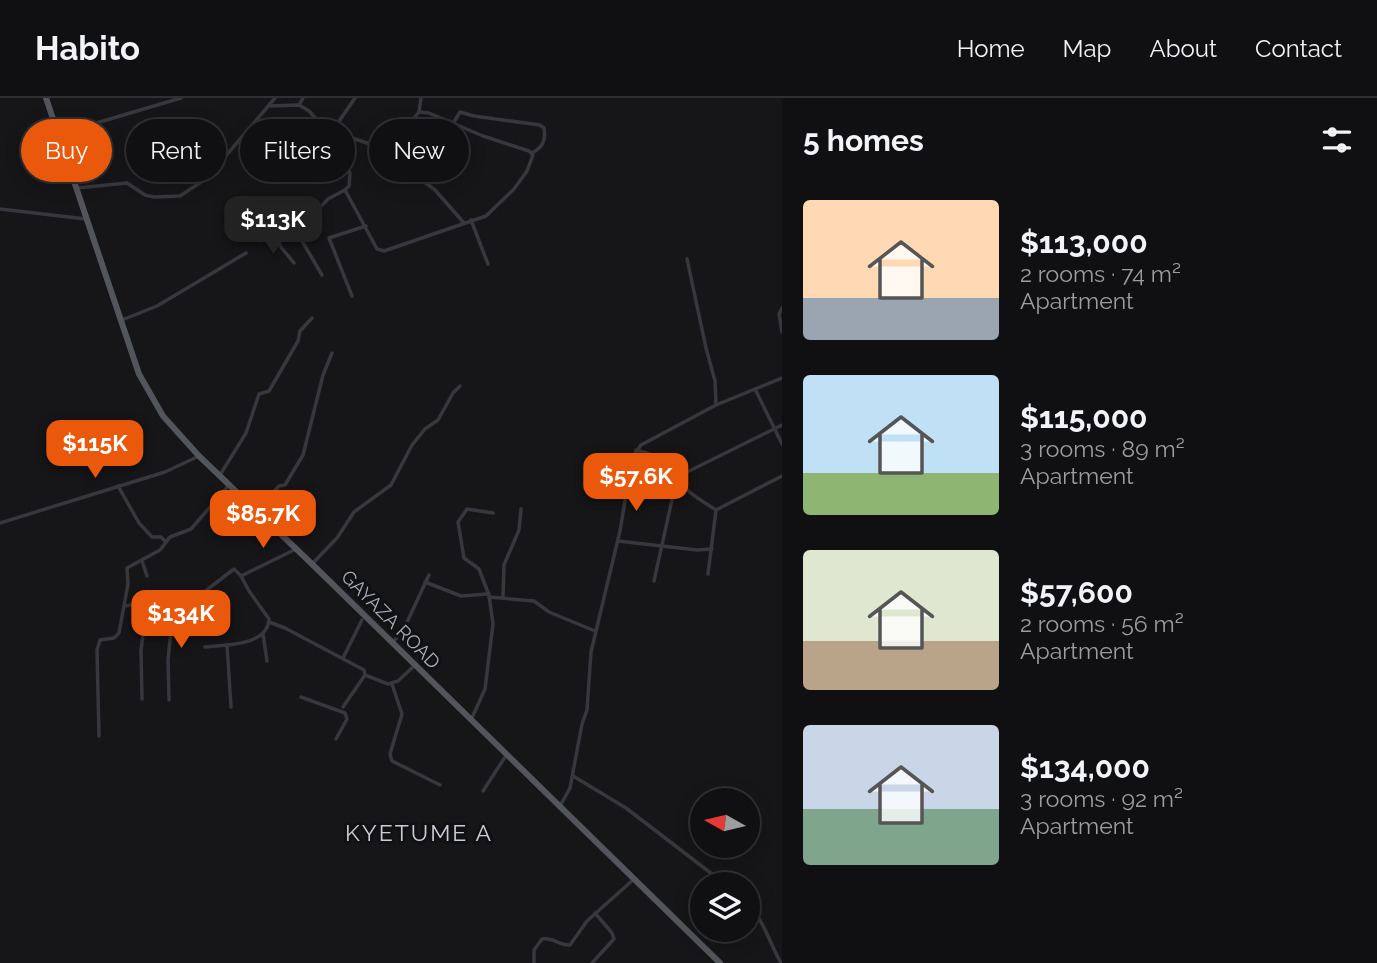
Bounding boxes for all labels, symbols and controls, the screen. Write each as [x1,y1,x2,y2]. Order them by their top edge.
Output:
text: Habito [35,29,140,68]
text: Home [957,34,1025,63]
text: Map [1063,34,1111,63]
text: About [1149,34,1217,63]
text: Contact [1255,34,1342,63]
chip: Buy [21,119,112,182]
chip: Rent [126,119,226,182]
chip: Filters [240,119,355,182]
chip: New [369,119,469,182]
icon: filters [1318,121,1356,159]
text: 5 homes [803,123,924,158]
pin: $113K [224,197,322,256]
text: $113K [240,205,306,232]
text: $113,000 [1020,225,1148,260]
icon: home [859,228,943,312]
text: 2 rooms · 74 m² [1020,260,1181,287]
text: Apartment [1020,287,1134,314]
text: $115,000 [1020,400,1148,435]
icon: home [859,403,943,487]
pin: $115K [46,420,144,480]
text: $115K [62,429,128,456]
text: 3 rooms · 89 m² [1020,435,1185,462]
pin: $57.6K [579,454,693,513]
text: $57.6K [599,462,673,489]
text: Apartment [1020,462,1134,489]
pin: $85.7K [206,490,320,550]
text: $85.7K [226,499,300,526]
street label: GAYAZA ROAD [337,565,445,673]
text: $57,600 [1020,575,1133,610]
icon: home [859,578,943,662]
pin: $134K [132,590,230,650]
text: $134K [147,599,215,626]
text: 2 rooms · 56 m² [1020,610,1184,637]
text: Apartment [1020,637,1134,664]
text: $134,000 [1020,750,1150,785]
icon: home [859,753,943,837]
text: 3 rooms · 92 m² [1020,785,1183,812]
north arrow [690,788,760,858]
map controls [690,788,760,942]
text: Apartment [1020,812,1134,839]
district label: KYETUME A [345,819,493,846]
button: layers [690,872,760,942]

